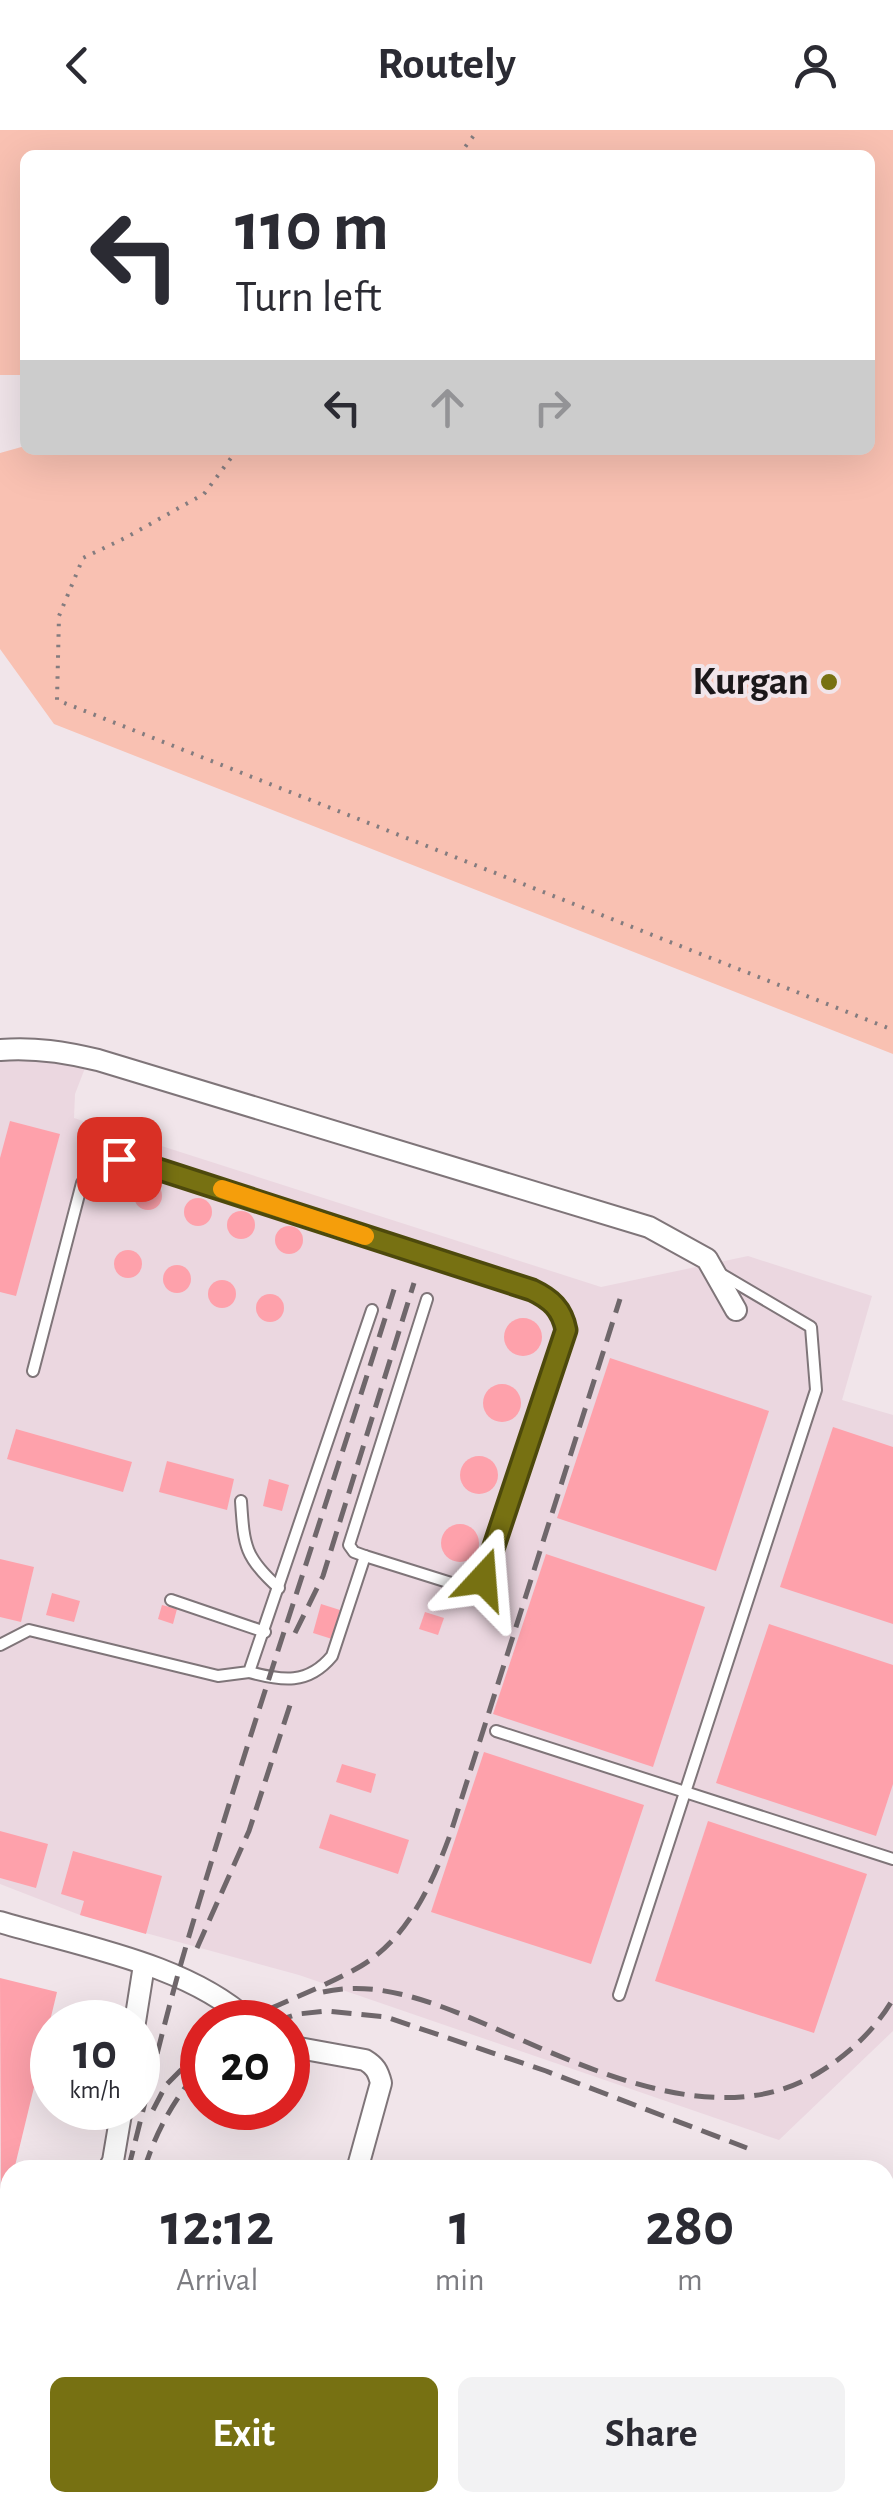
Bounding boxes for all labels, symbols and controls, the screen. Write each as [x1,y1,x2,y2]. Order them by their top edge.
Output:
icon: back [50,38,105,93]
icon: person [788,38,843,93]
text: Routely [377,42,516,87]
icon: left [70,190,200,320]
text: 110 m [235,193,389,263]
text: Turn left [235,275,382,320]
icon: left [315,380,370,435]
icon: ahead [420,380,475,435]
icon: right [525,380,580,435]
place label: Kurgan [692,662,809,702]
marker: Kurgan [818,671,840,693]
pin [77,1117,162,1202]
icon: arrive [92,1132,147,1187]
position arrow [431,1527,535,1631]
speed limit sign: 20 [180,2000,310,2130]
text: 10 [73,2028,117,2078]
text: km/h [69,2078,121,2103]
text: 12:12 [161,2196,274,2256]
text: 1 [449,2196,470,2256]
text: 280 [645,2196,734,2256]
text: Arrival [176,2264,259,2296]
text: min [435,2264,485,2296]
text: m [677,2264,703,2296]
button: Exit [50,2377,438,2492]
button: Share [458,2377,845,2492]

